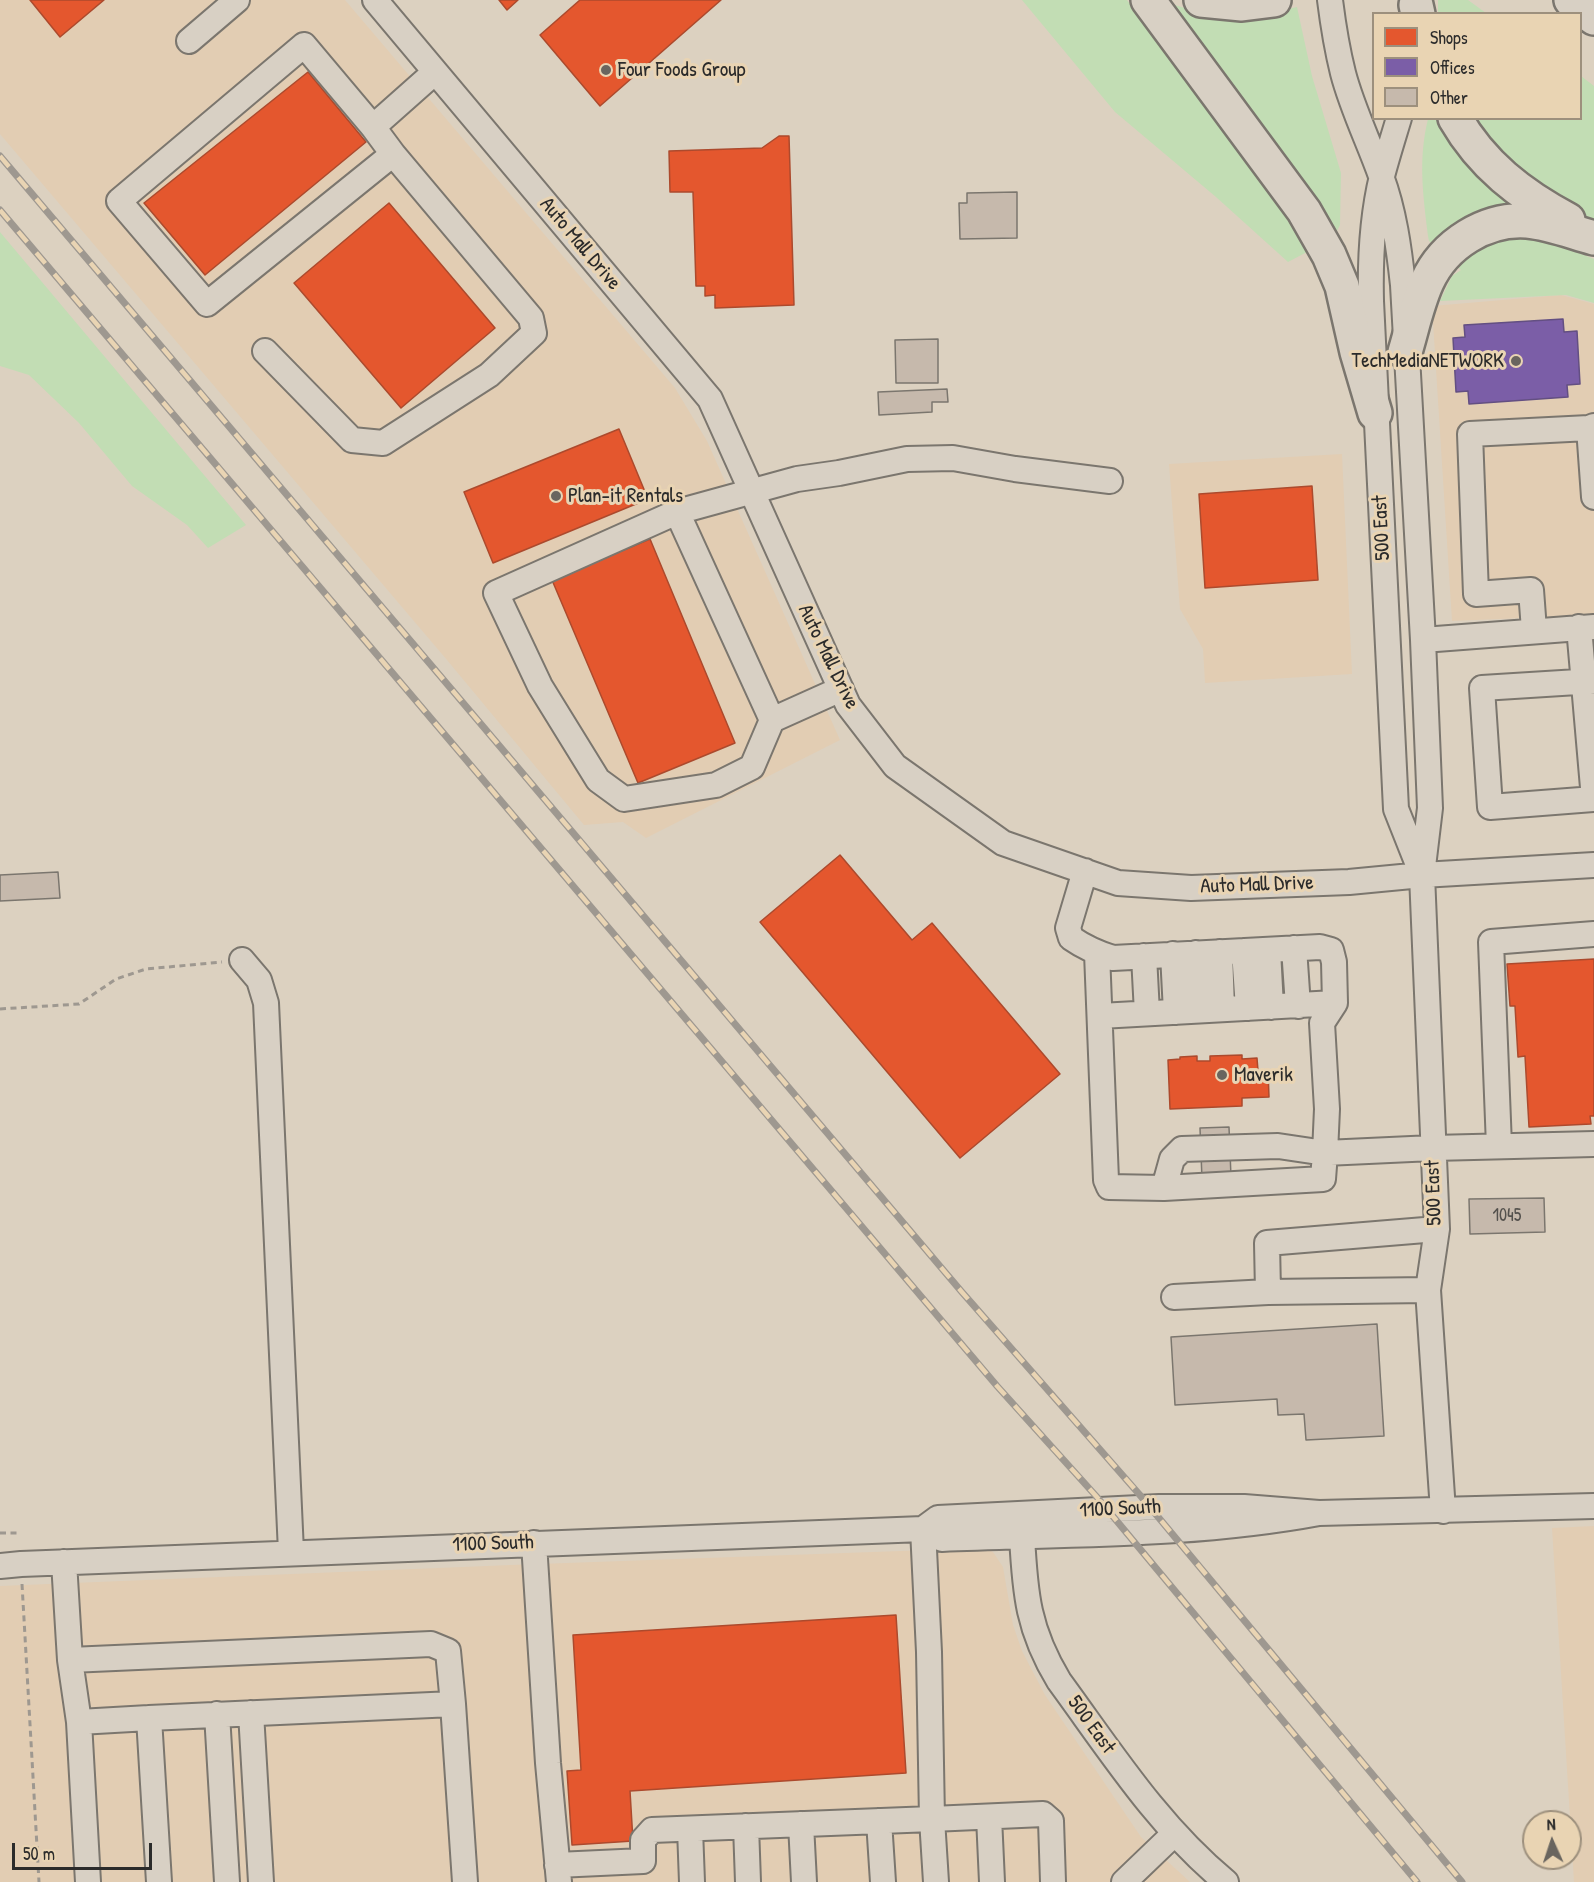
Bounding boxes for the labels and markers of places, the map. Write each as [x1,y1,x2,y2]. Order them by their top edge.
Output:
place label: Four Foods Group [618,57,746,83]
marker: Four Foods Group [599,63,613,77]
place label: TechMediaNETWORK [1351,348,1504,374]
marker: TechMediaNETWORK [1509,354,1523,368]
place label: Plan-it Rentals [568,483,683,509]
marker: Plan-it Rentals [549,489,563,503]
place label: Maverik [1234,1062,1293,1088]
marker: Maverik [1215,1068,1229,1082]

